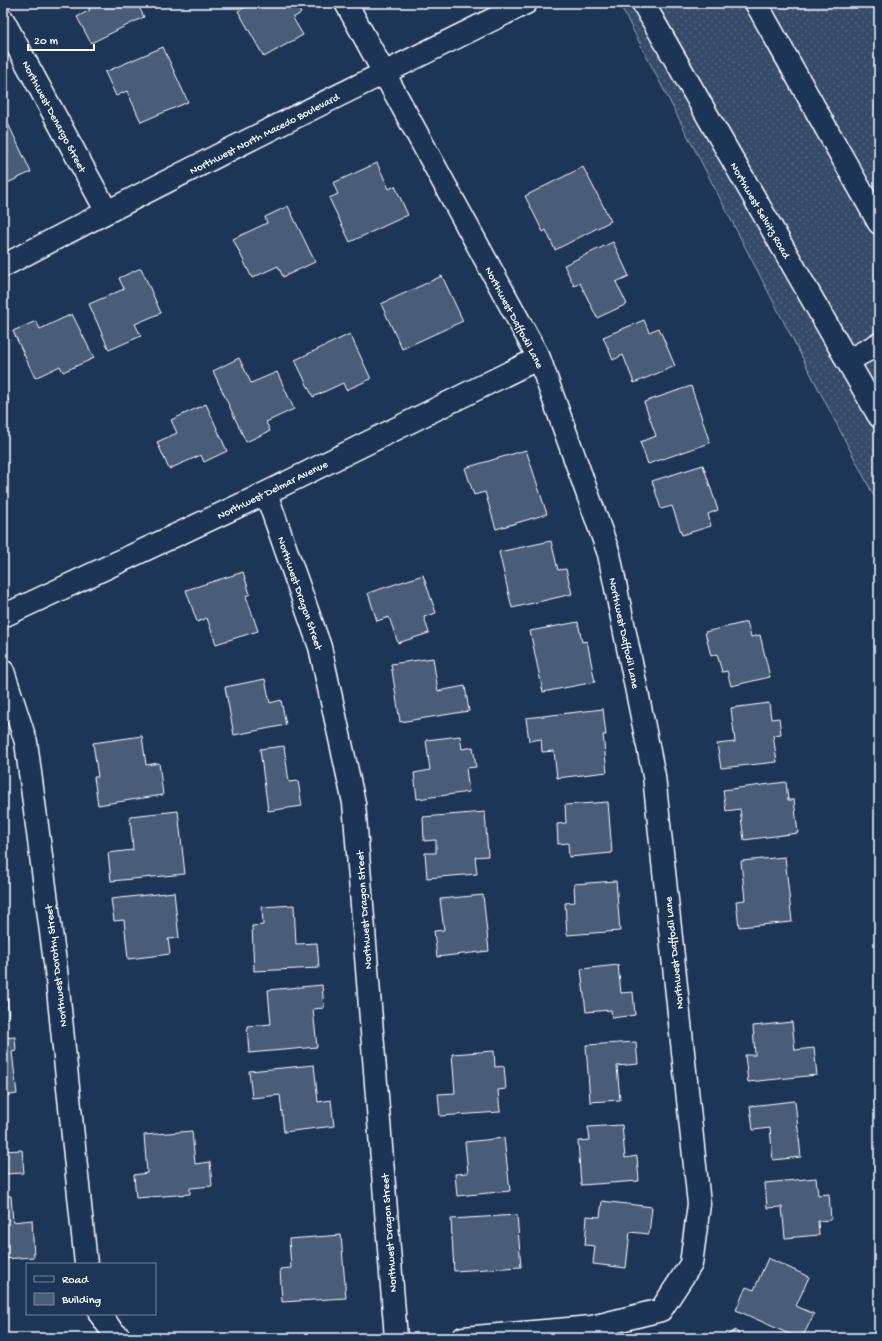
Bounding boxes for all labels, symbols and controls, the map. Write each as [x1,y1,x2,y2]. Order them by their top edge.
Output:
scale bar [28,26,94,52]
text: 20 m [34,35,59,49]
street label: Northwest Denargo Street [19,59,88,176]
street label: Northwest North Macedo Boulevard [188,91,343,178]
street label: Northwest Selvitz Road [727,161,792,263]
street label: Northwest Daffodil Lane [481,265,546,371]
street label: Northwest Delmar Avenue [216,459,330,523]
street label: Northwest Dragon Street [274,536,325,653]
street label: Northwest Daffodil Lane [605,577,642,690]
street label: Northwest Dragon Street [355,849,375,970]
street label: Northwest Daffodil Lane [662,896,687,1010]
street label: Northwest Dorothy Street [43,903,70,1027]
street label: Northwest Dragon Street [380,1172,400,1293]
legend [26,1263,156,1315]
text: Road [62,1274,89,1288]
text: Building [61,1294,101,1308]

